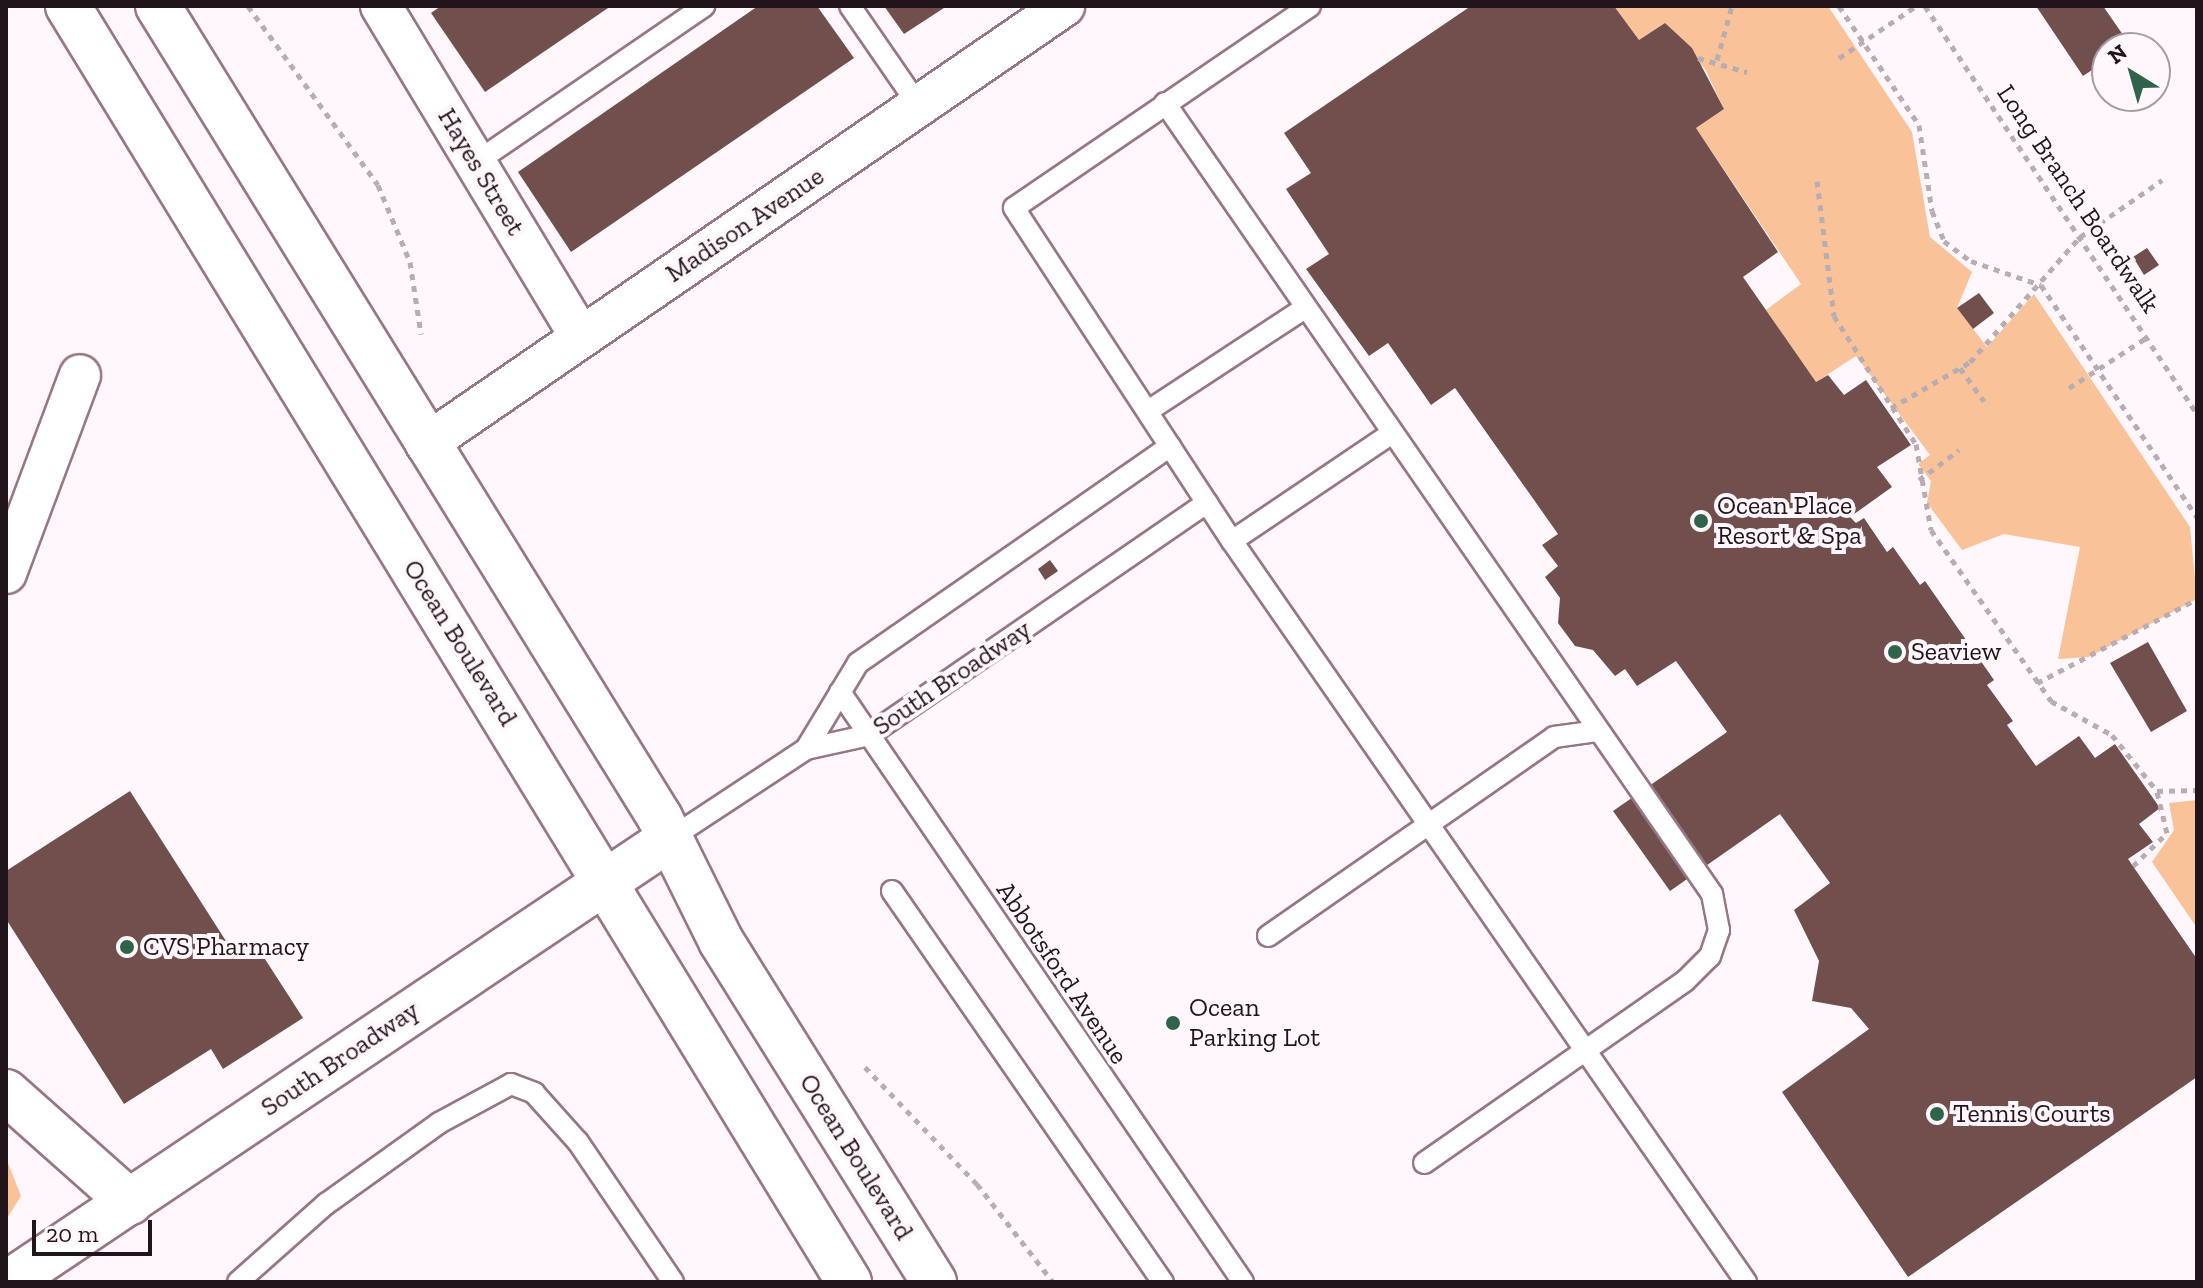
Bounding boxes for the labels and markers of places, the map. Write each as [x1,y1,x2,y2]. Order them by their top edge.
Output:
place label: Ocean Place Resort & Spa [1717,490,1862,552]
marker: Ocean Place Resort & Spa [1692,512,1710,530]
place label: Seaview [1911,636,2002,668]
marker: Seaview [1886,643,1904,661]
place label: CVS Pharmacy [143,931,309,963]
marker: CVS Pharmacy [118,938,136,956]
place label: Ocean Parking Lot [1189,992,1320,1054]
marker: Ocean Parking Lot [1164,1014,1182,1032]
place label: Tennis Courts [1953,1098,2111,1130]
marker: Tennis Courts [1928,1105,1946,1123]

